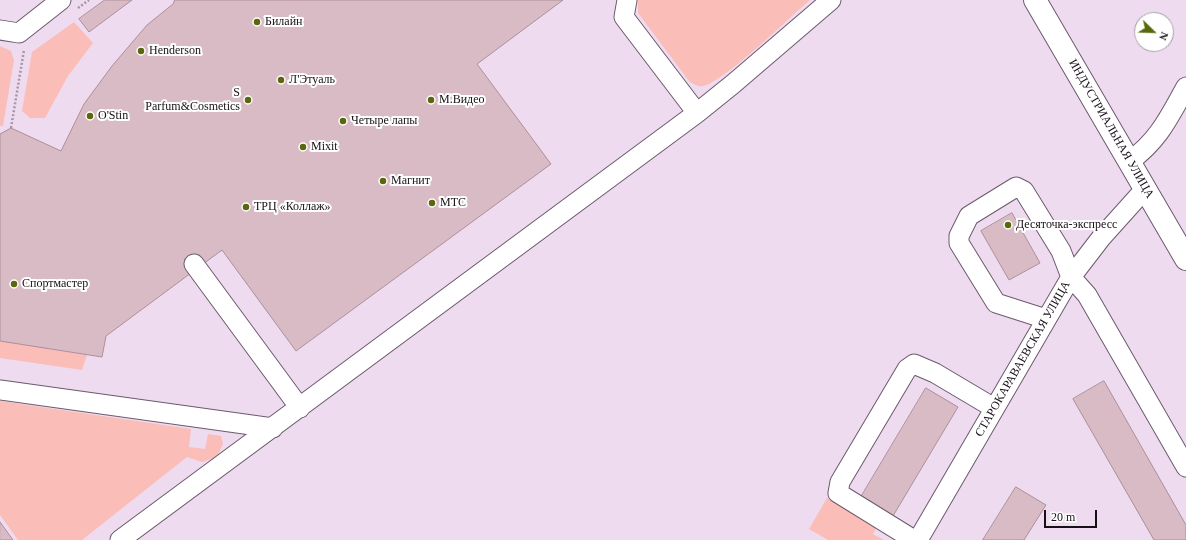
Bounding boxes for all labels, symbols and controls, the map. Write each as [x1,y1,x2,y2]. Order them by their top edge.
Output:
north arrow [1134,12,1174,52]
place label: Билайн [265,15,302,29]
marker: Билайн [252,17,262,27]
text: N [1157,30,1171,42]
place label: Henderson [149,44,201,58]
marker: Henderson [136,46,146,56]
street label: ИНДУСТРИАЛЬНАЯ УЛИЦА [1065,57,1157,201]
place label: Л'Этуаль [289,73,335,87]
marker: Л'Этуаль [276,75,286,85]
place label: S Parfum&Cosmetics [145,86,240,114]
place label: М.Видео [439,93,485,107]
marker: S Parfum&Cosmetics [243,95,253,105]
marker: М.Видео [426,95,436,105]
place label: O'Stin [98,109,128,123]
marker: O'Stin [85,111,95,121]
place label: Четыре лапы [351,114,417,128]
marker: Четыре лапы [338,116,348,126]
place label: Mixit [311,140,338,154]
marker: Mixit [298,142,308,152]
place label: Магнит [391,174,430,188]
marker: Магнит [378,176,388,186]
place label: МТС [440,196,466,210]
marker: МТС [427,198,437,208]
place label: ТРЦ «Коллаж» [254,200,331,214]
marker: ТРЦ «Коллаж» [241,202,251,212]
place label: Десяточка-экспресс [1016,218,1117,232]
marker: Десяточка-экспресс [1003,220,1013,230]
place label: Спортмастер [22,277,88,291]
marker: Спортмастер [9,279,19,289]
street label: СТАРОКАРАВАЕВСКАЯ УЛИЦА [972,279,1074,439]
scale bar [1046,502,1099,528]
text: 20 m [1051,510,1075,524]

